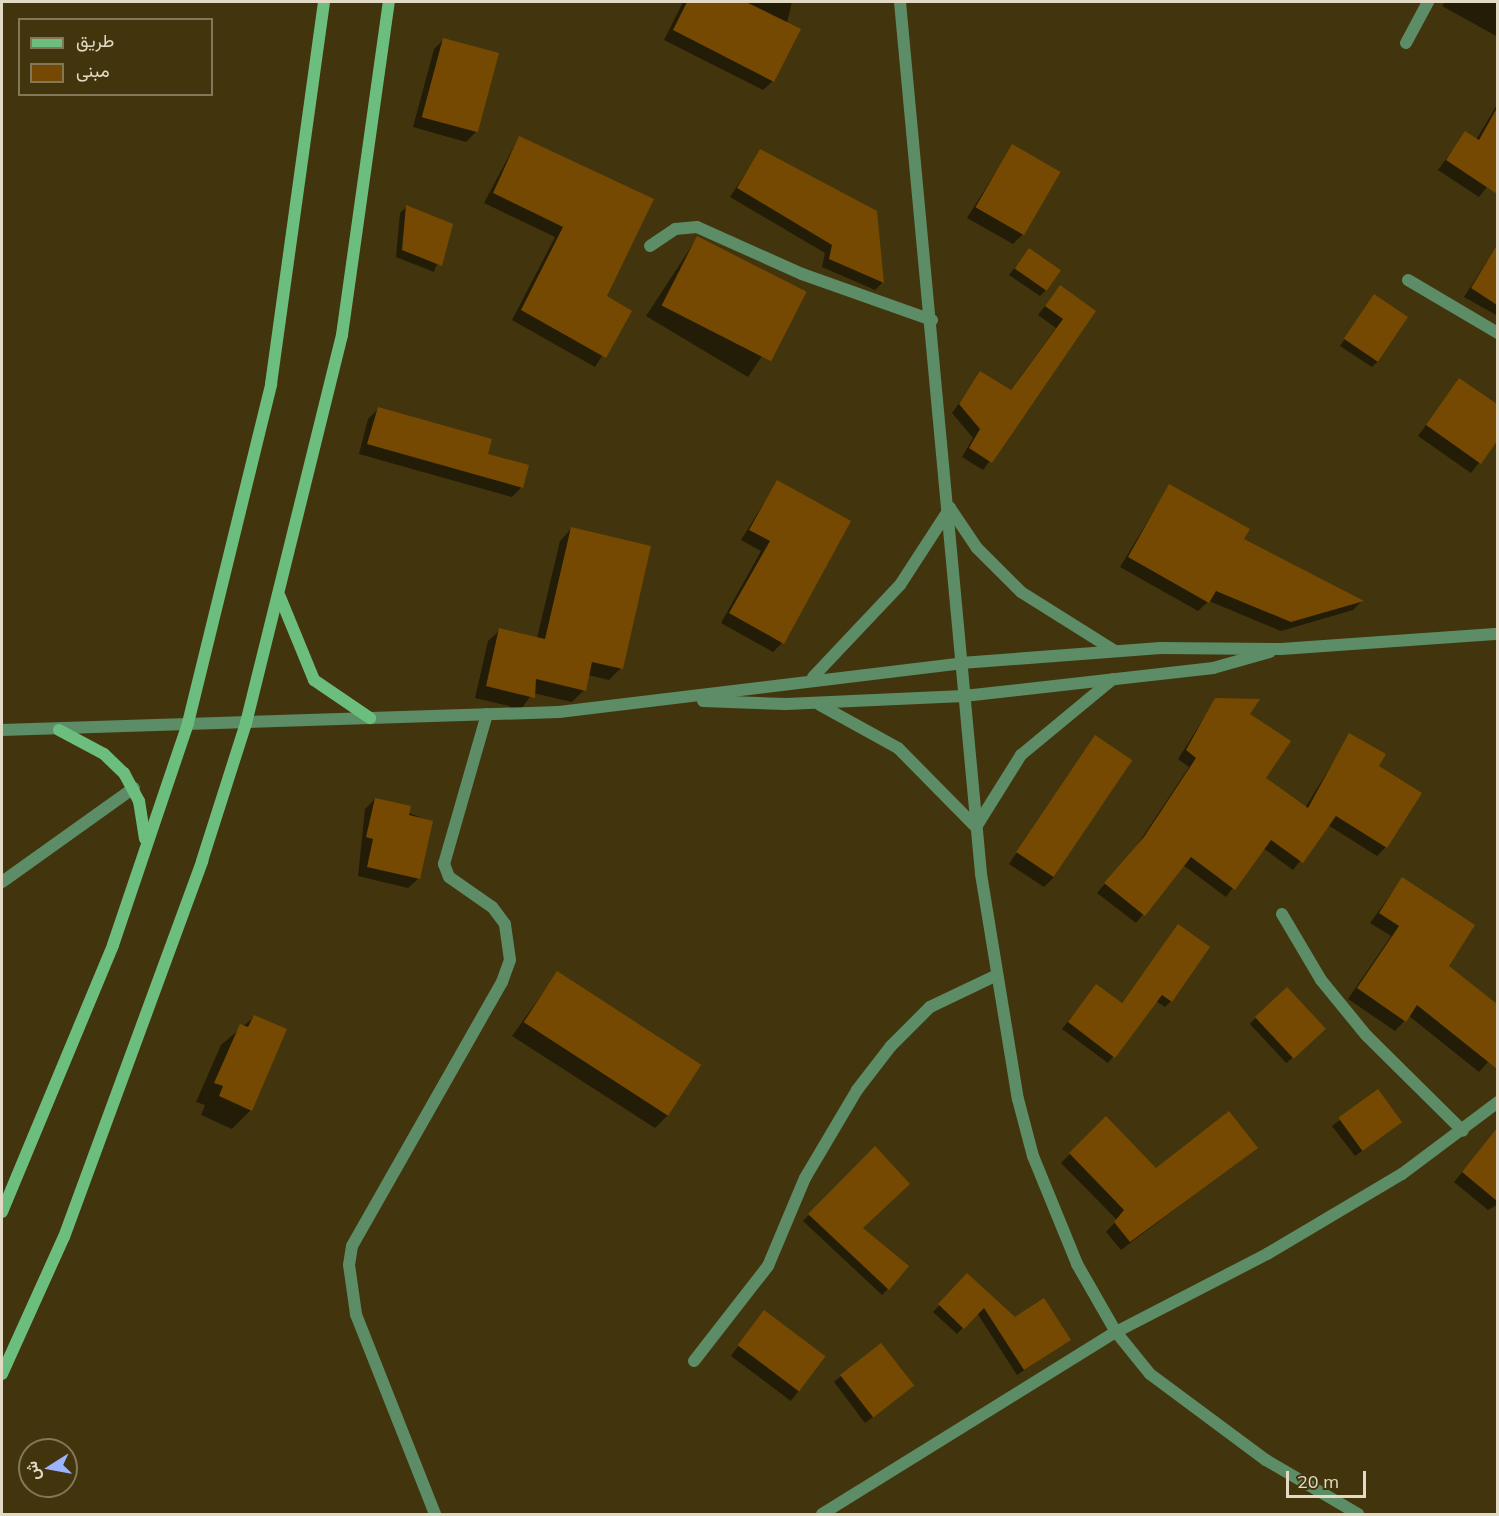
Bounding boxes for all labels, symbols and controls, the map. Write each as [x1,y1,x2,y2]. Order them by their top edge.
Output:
legend [18,18,213,96]
text: طريق [76,29,114,52]
text: مبنى [76,59,110,82]
north arrow [18,1438,78,1498]
scale bar [1289,1459,1368,1497]
text: ش [21,1460,44,1482]
text: 20 m [1297,1470,1339,1493]

